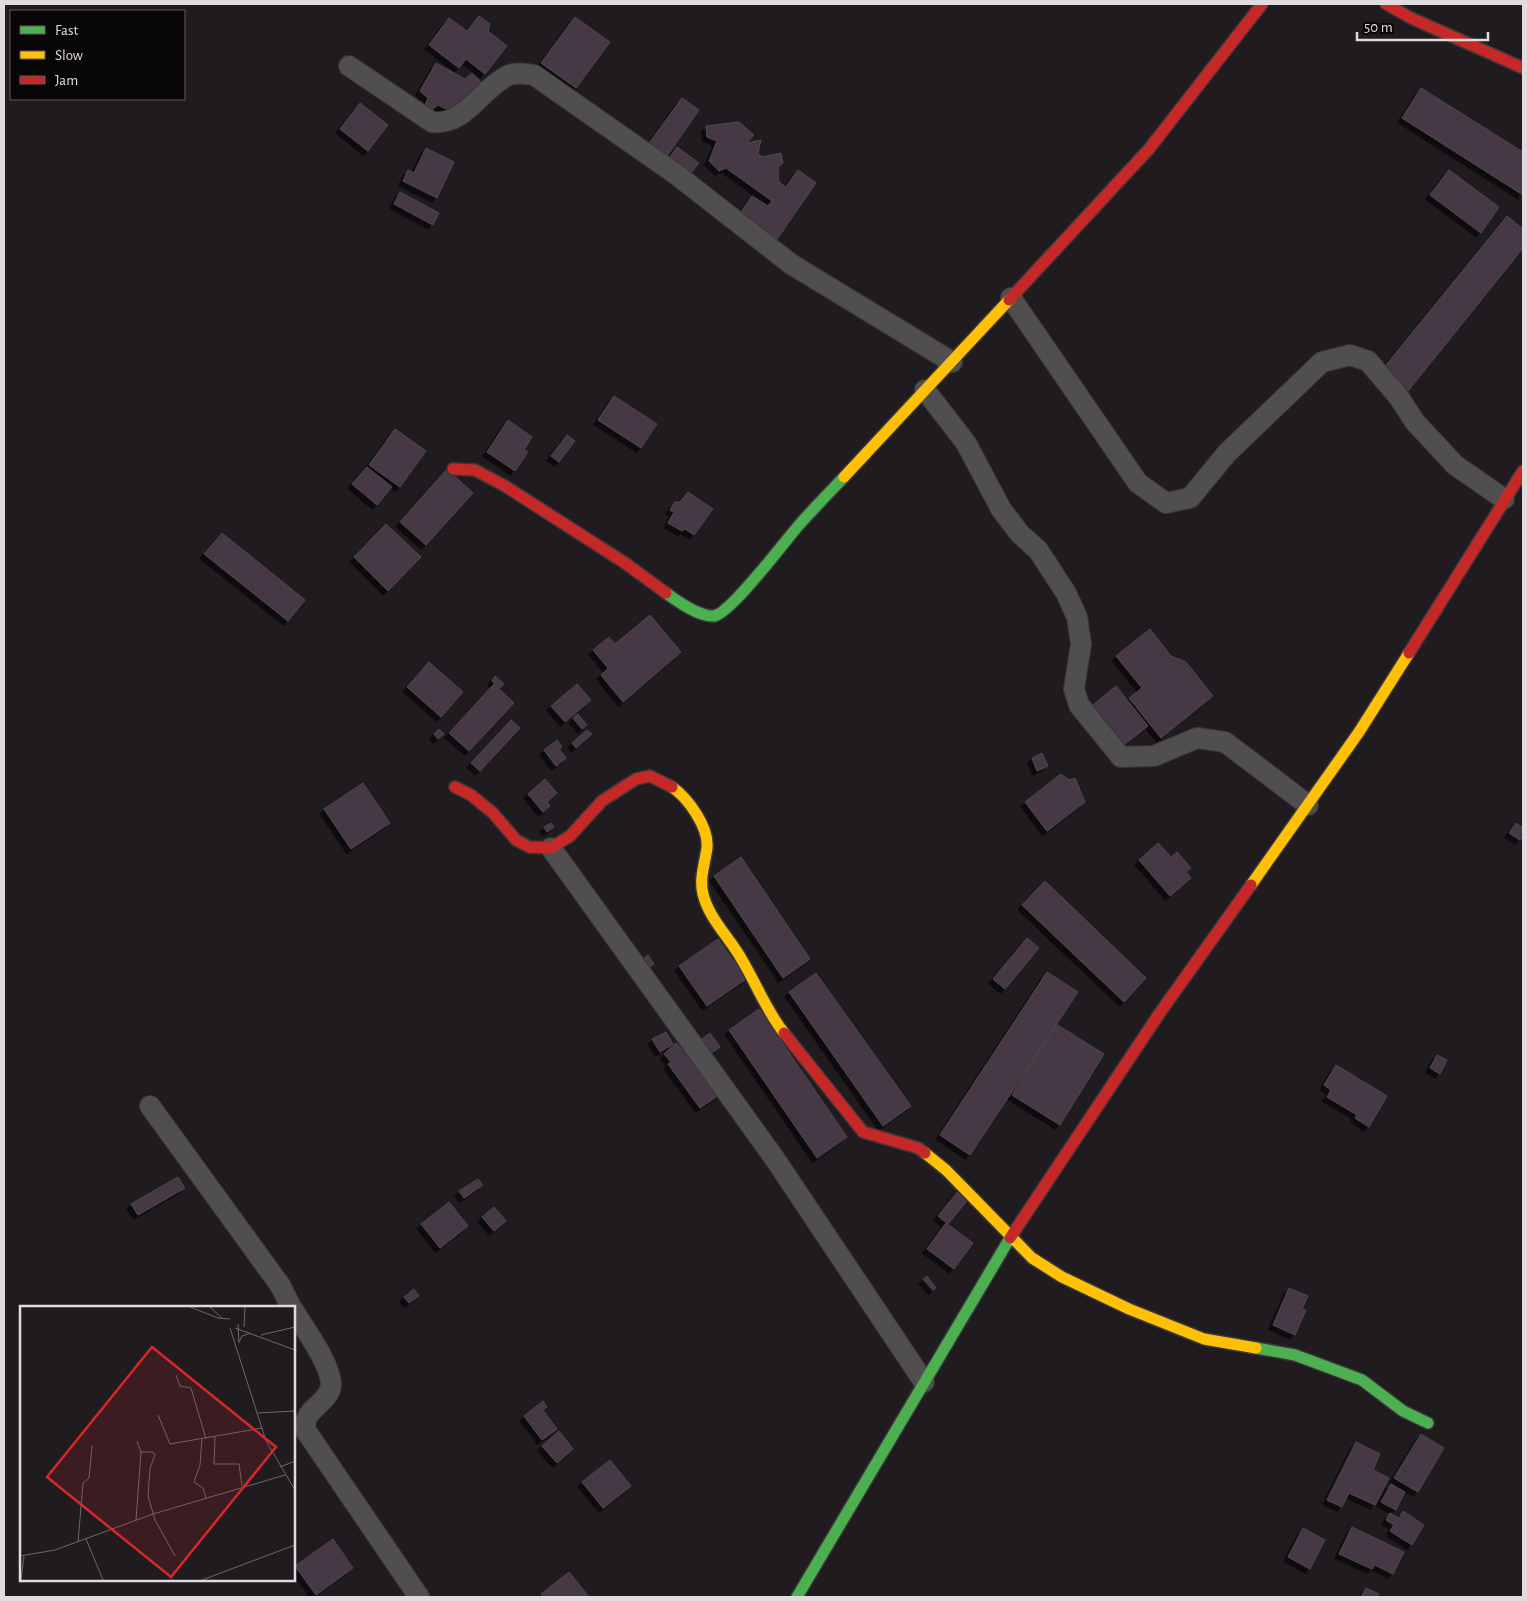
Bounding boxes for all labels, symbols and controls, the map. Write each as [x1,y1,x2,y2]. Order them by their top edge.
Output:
legend [10,10,185,100]
scale bar [1357,10,1488,42]
text: 50 m [1364,20,1393,35]
text: Fast [55,23,79,38]
text: Slow [55,48,83,63]
text: Jam [55,73,78,88]
inset map [20,1306,295,1581]

